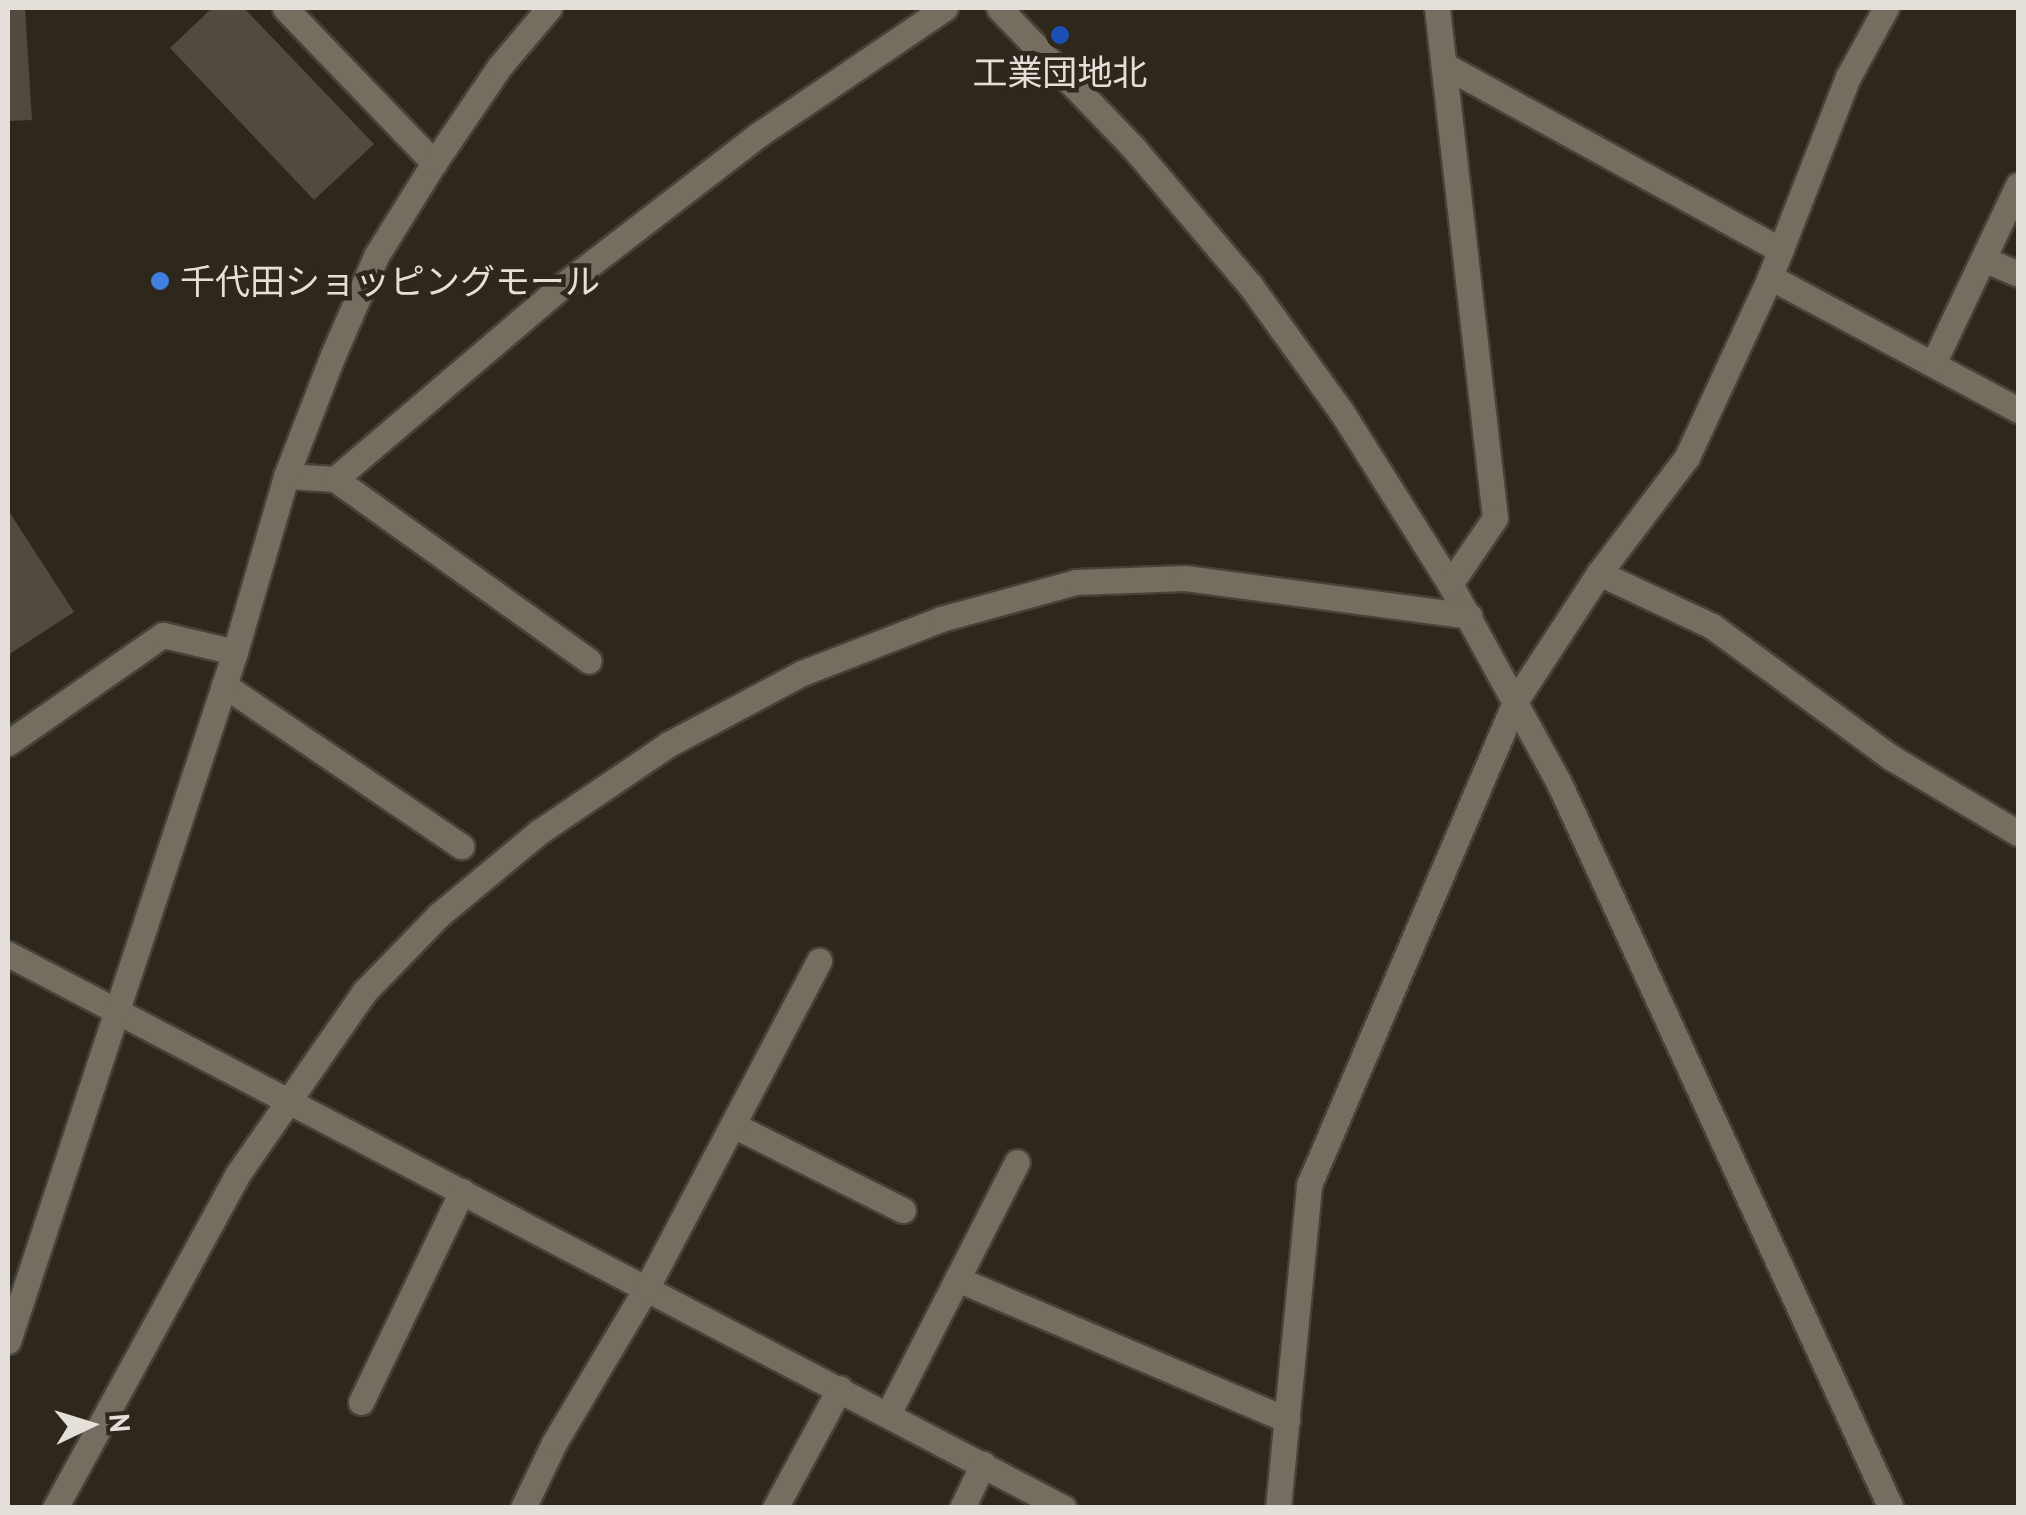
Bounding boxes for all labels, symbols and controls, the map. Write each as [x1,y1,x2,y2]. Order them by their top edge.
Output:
marker: 工業団地北 [1049,24,1071,46]
place label: 工業団地北 [973,51,1147,93]
place label: 千代田ショッピングモール [180,260,600,302]
marker: 千代田ショッピングモール [149,270,171,292]
north arrow [40,1375,140,1475]
text: N [101,1412,140,1433]

